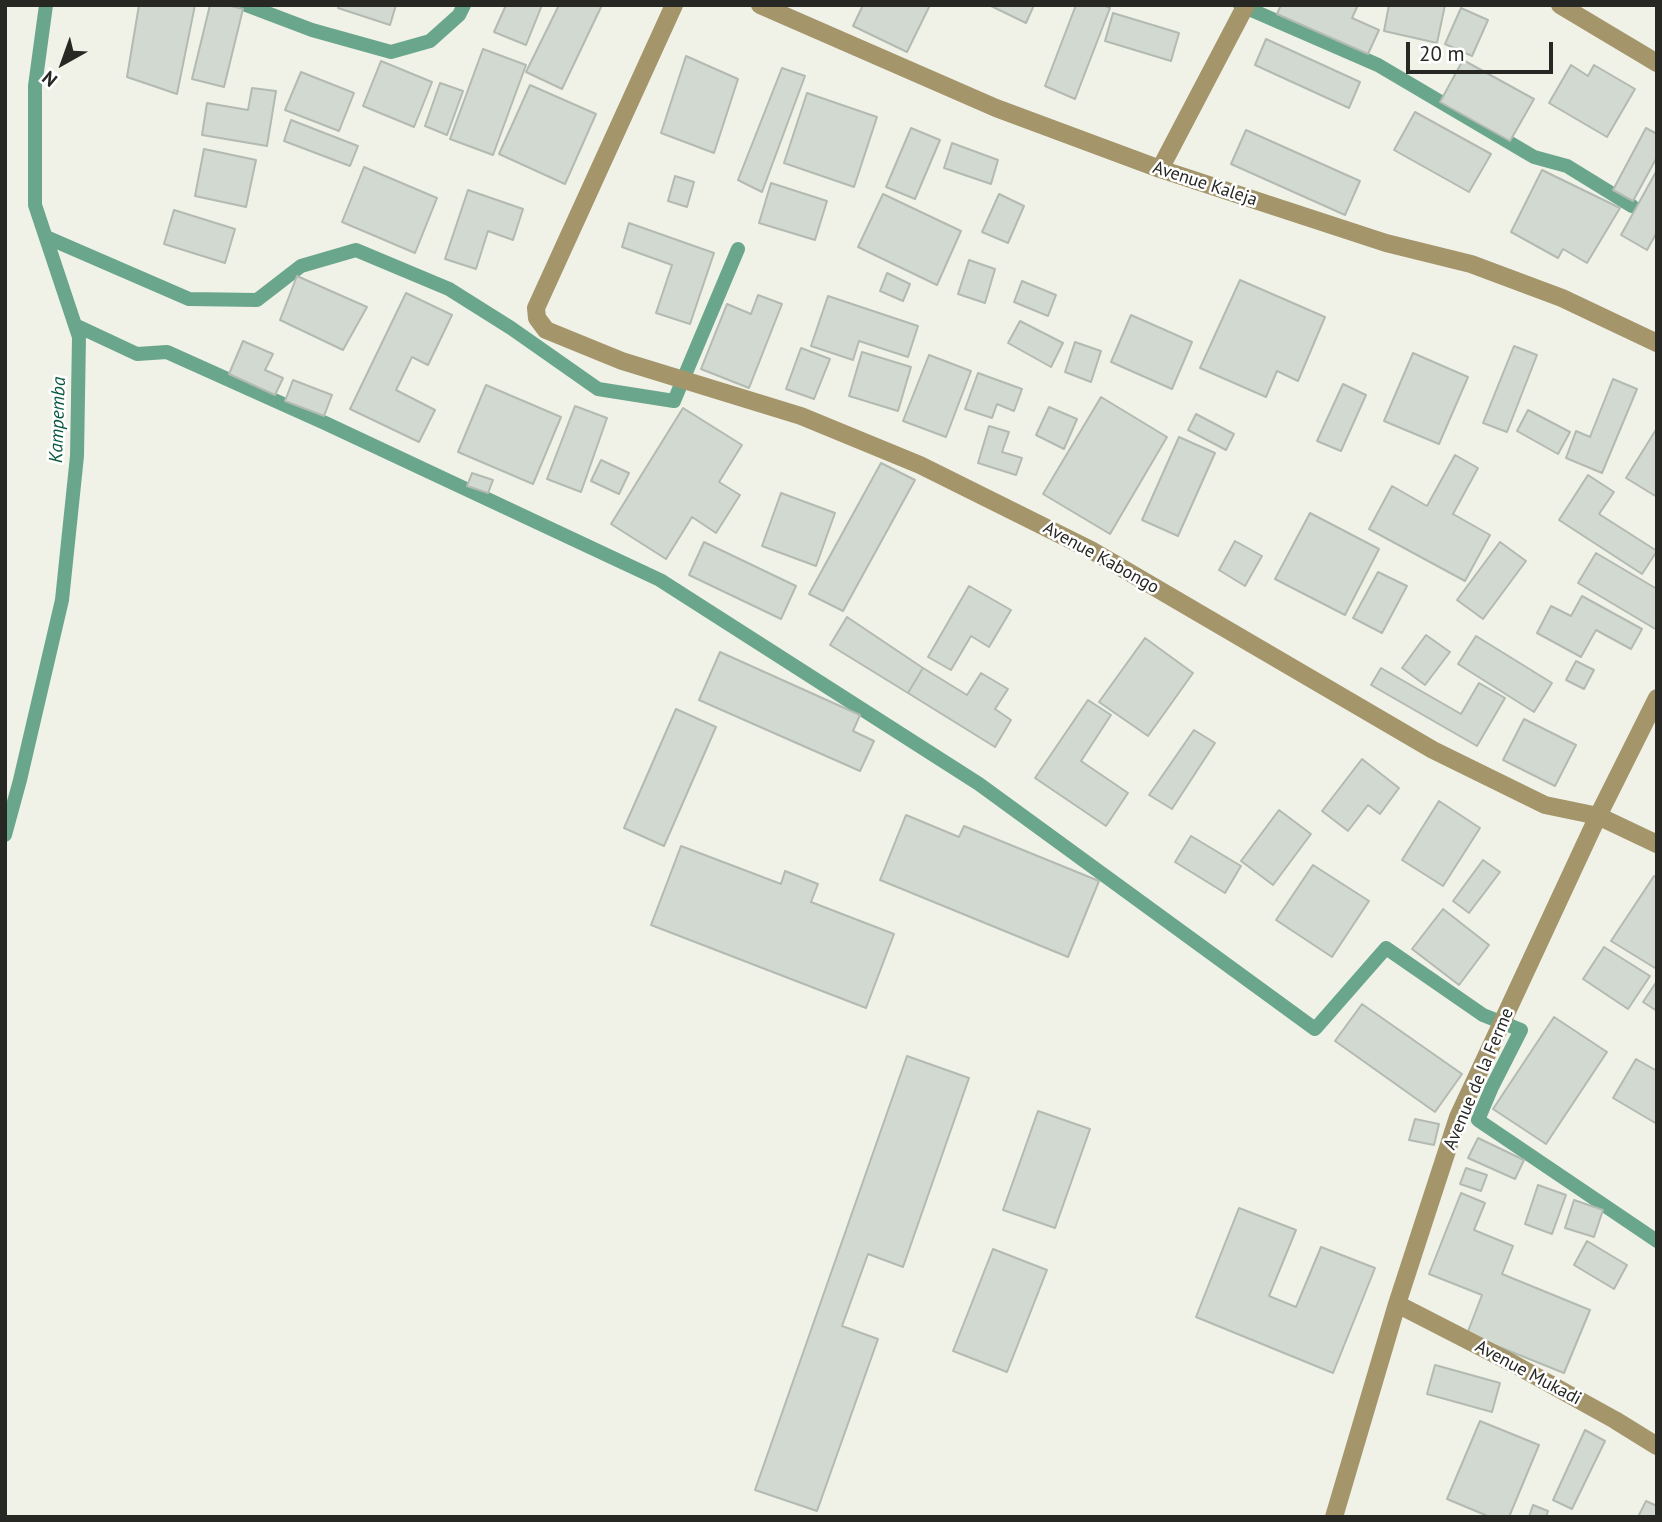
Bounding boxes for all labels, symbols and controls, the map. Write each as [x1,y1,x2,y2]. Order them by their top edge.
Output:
north arrow [28,28,98,98]
scale bar [1410,28,1557,72]
text: 20 m [1419,40,1465,67]
text: N [37,66,62,92]
street label: Avenue Kaleja [1150,157,1260,211]
water label: Kampemba [45,376,71,464]
street label: Avenue Kabongo [1039,517,1163,599]
street label: Avenue de la Ferme [1439,1005,1519,1153]
street label: Avenue Mukadi [1471,1336,1585,1410]

